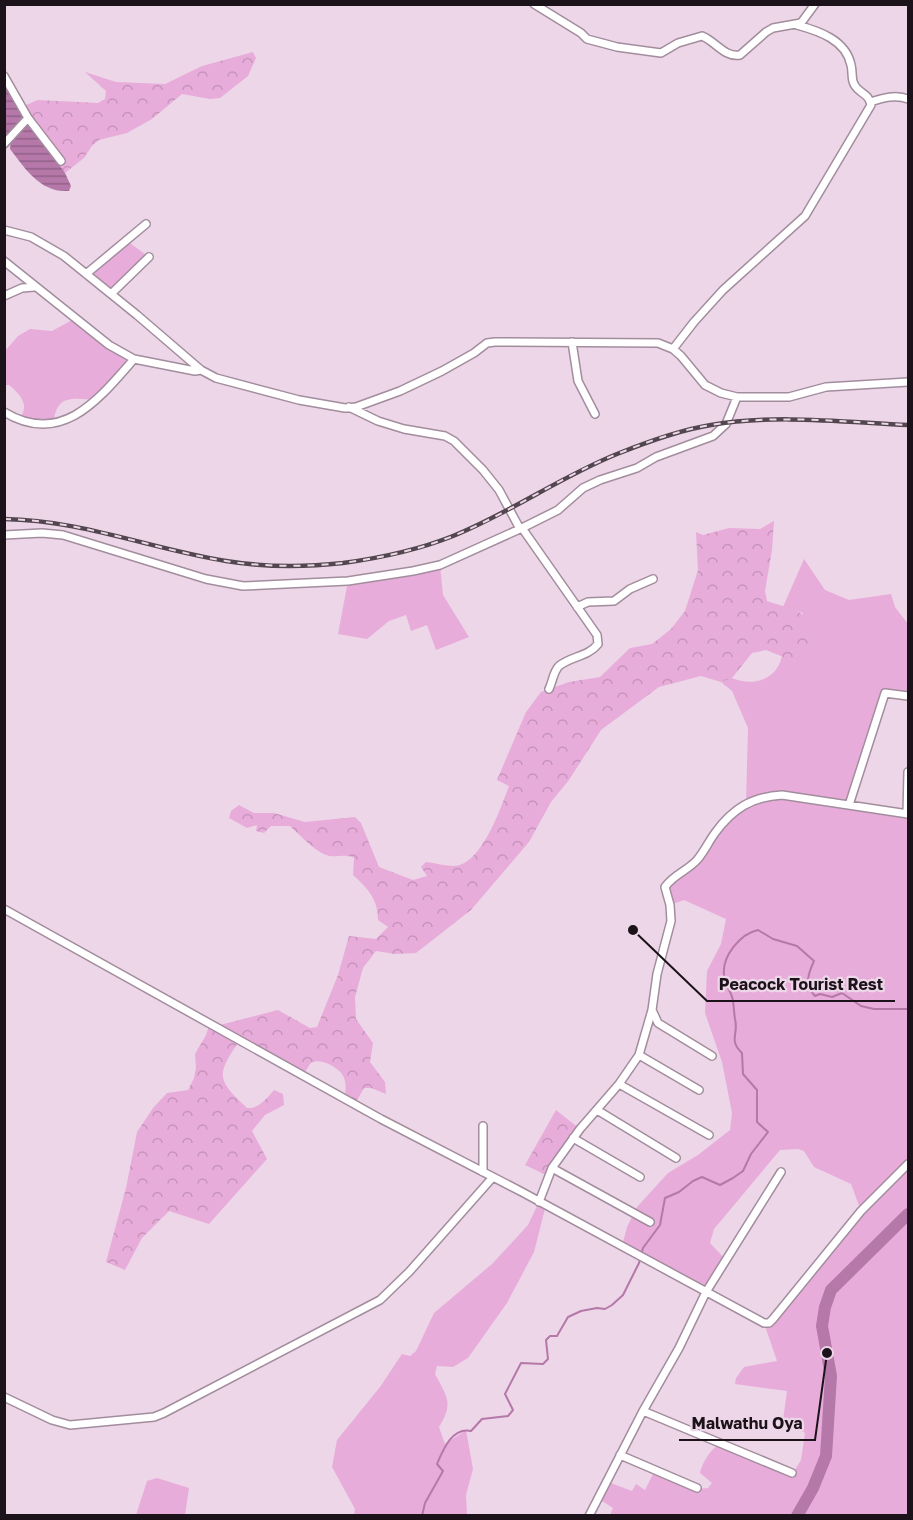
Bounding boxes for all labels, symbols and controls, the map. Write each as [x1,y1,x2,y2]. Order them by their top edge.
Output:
callout: Peacock Tourist Rest [707,967,895,1001]
text: Peacock Tourist Rest [719,974,883,994]
callout: Malwathu Oya [679,1406,815,1440]
text: Malwathu Oya [691,1413,803,1433]

